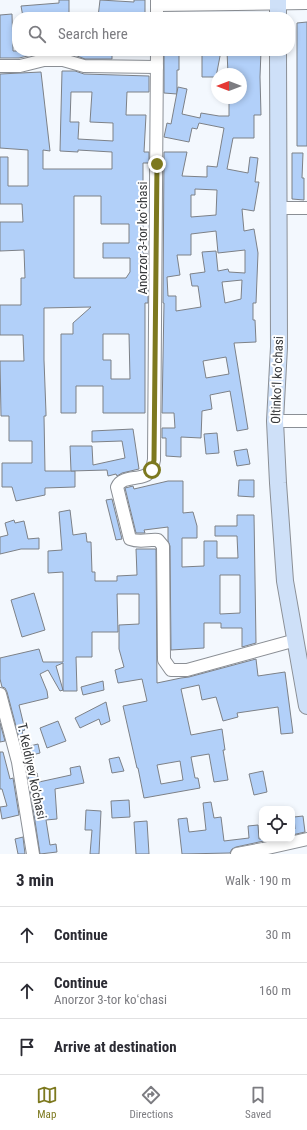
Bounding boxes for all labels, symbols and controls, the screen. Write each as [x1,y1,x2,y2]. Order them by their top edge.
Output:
search box [12,12,295,56]
icon: search [26,23,48,45]
text: Search here [58,25,128,43]
north arrow [211,68,247,104]
route end [148,155,166,173]
street label: Anorzor 3-tor koʻchasi [135,182,150,294]
street label: Oltinkoʻl koʻchasi [268,336,286,424]
route start [143,461,161,479]
street label: T. Keldiyev ko'chasi [14,722,50,820]
map controls [259,806,295,842]
button: locate [259,806,295,842]
text: 3 min [16,870,54,890]
text: Walk · 190 m [225,873,291,888]
icon: ahead [16,924,38,946]
text: Continue [54,926,108,944]
text: 30 m [265,927,291,942]
text: Continue [54,974,108,992]
icon: ahead [16,980,38,1002]
text: 160 m [259,983,291,998]
text: Anorzor 3-tor koʻchasi [54,992,167,1007]
icon: arrive [16,1036,38,1058]
text: Arrive at destination [54,1038,177,1056]
tab: Map [36,1084,58,1121]
tab: Directions [129,1084,173,1121]
tab: Saved [245,1084,271,1121]

